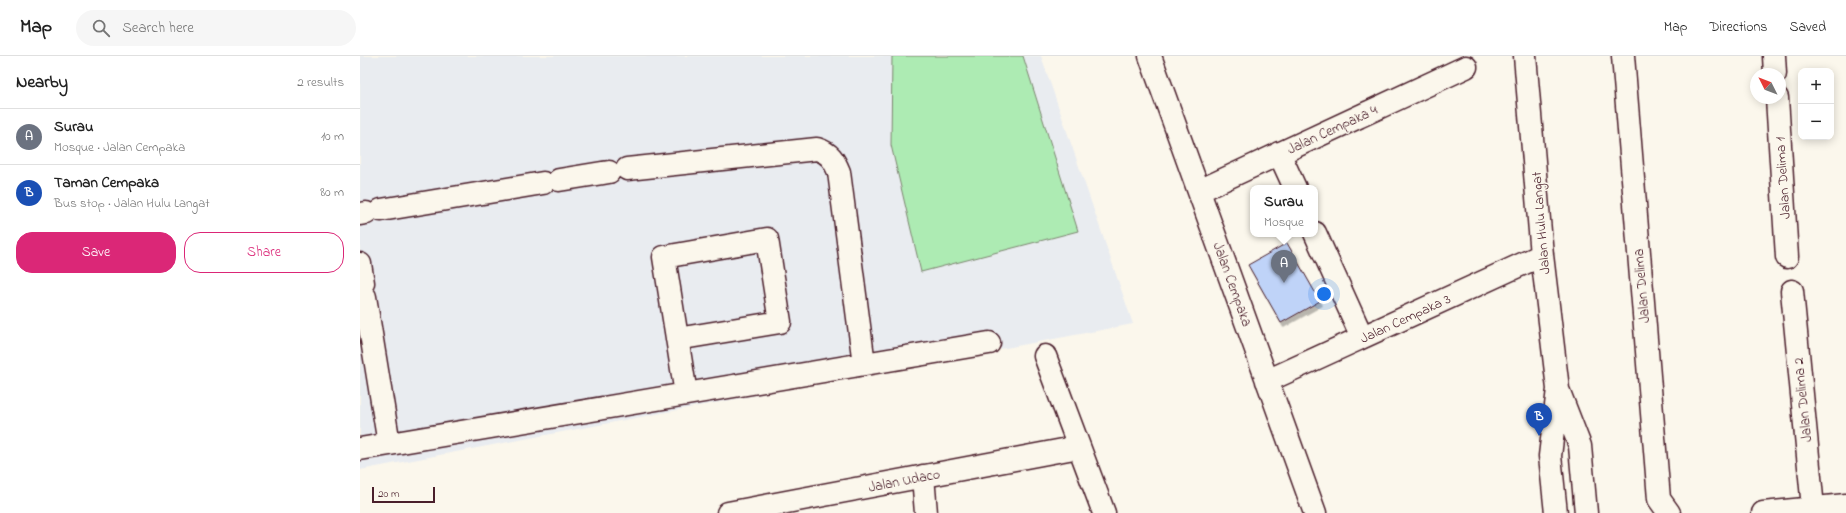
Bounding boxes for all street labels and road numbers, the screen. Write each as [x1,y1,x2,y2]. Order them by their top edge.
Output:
street label: Jalan Cempaka 4 [1284,100,1382,161]
street label: Jalan Delima 1 [1770,135,1797,220]
street label: Jalan Hulu Langat [1527,170,1557,275]
street label: Jalan Cempaka [1207,239,1257,330]
street label: Jalan Delima [1629,248,1656,324]
street label: Jalan Cempaka 3 [1357,289,1455,350]
street label: Jalan Delima 2 [1789,356,1818,443]
street label: Jalan Udaco [867,464,942,499]

